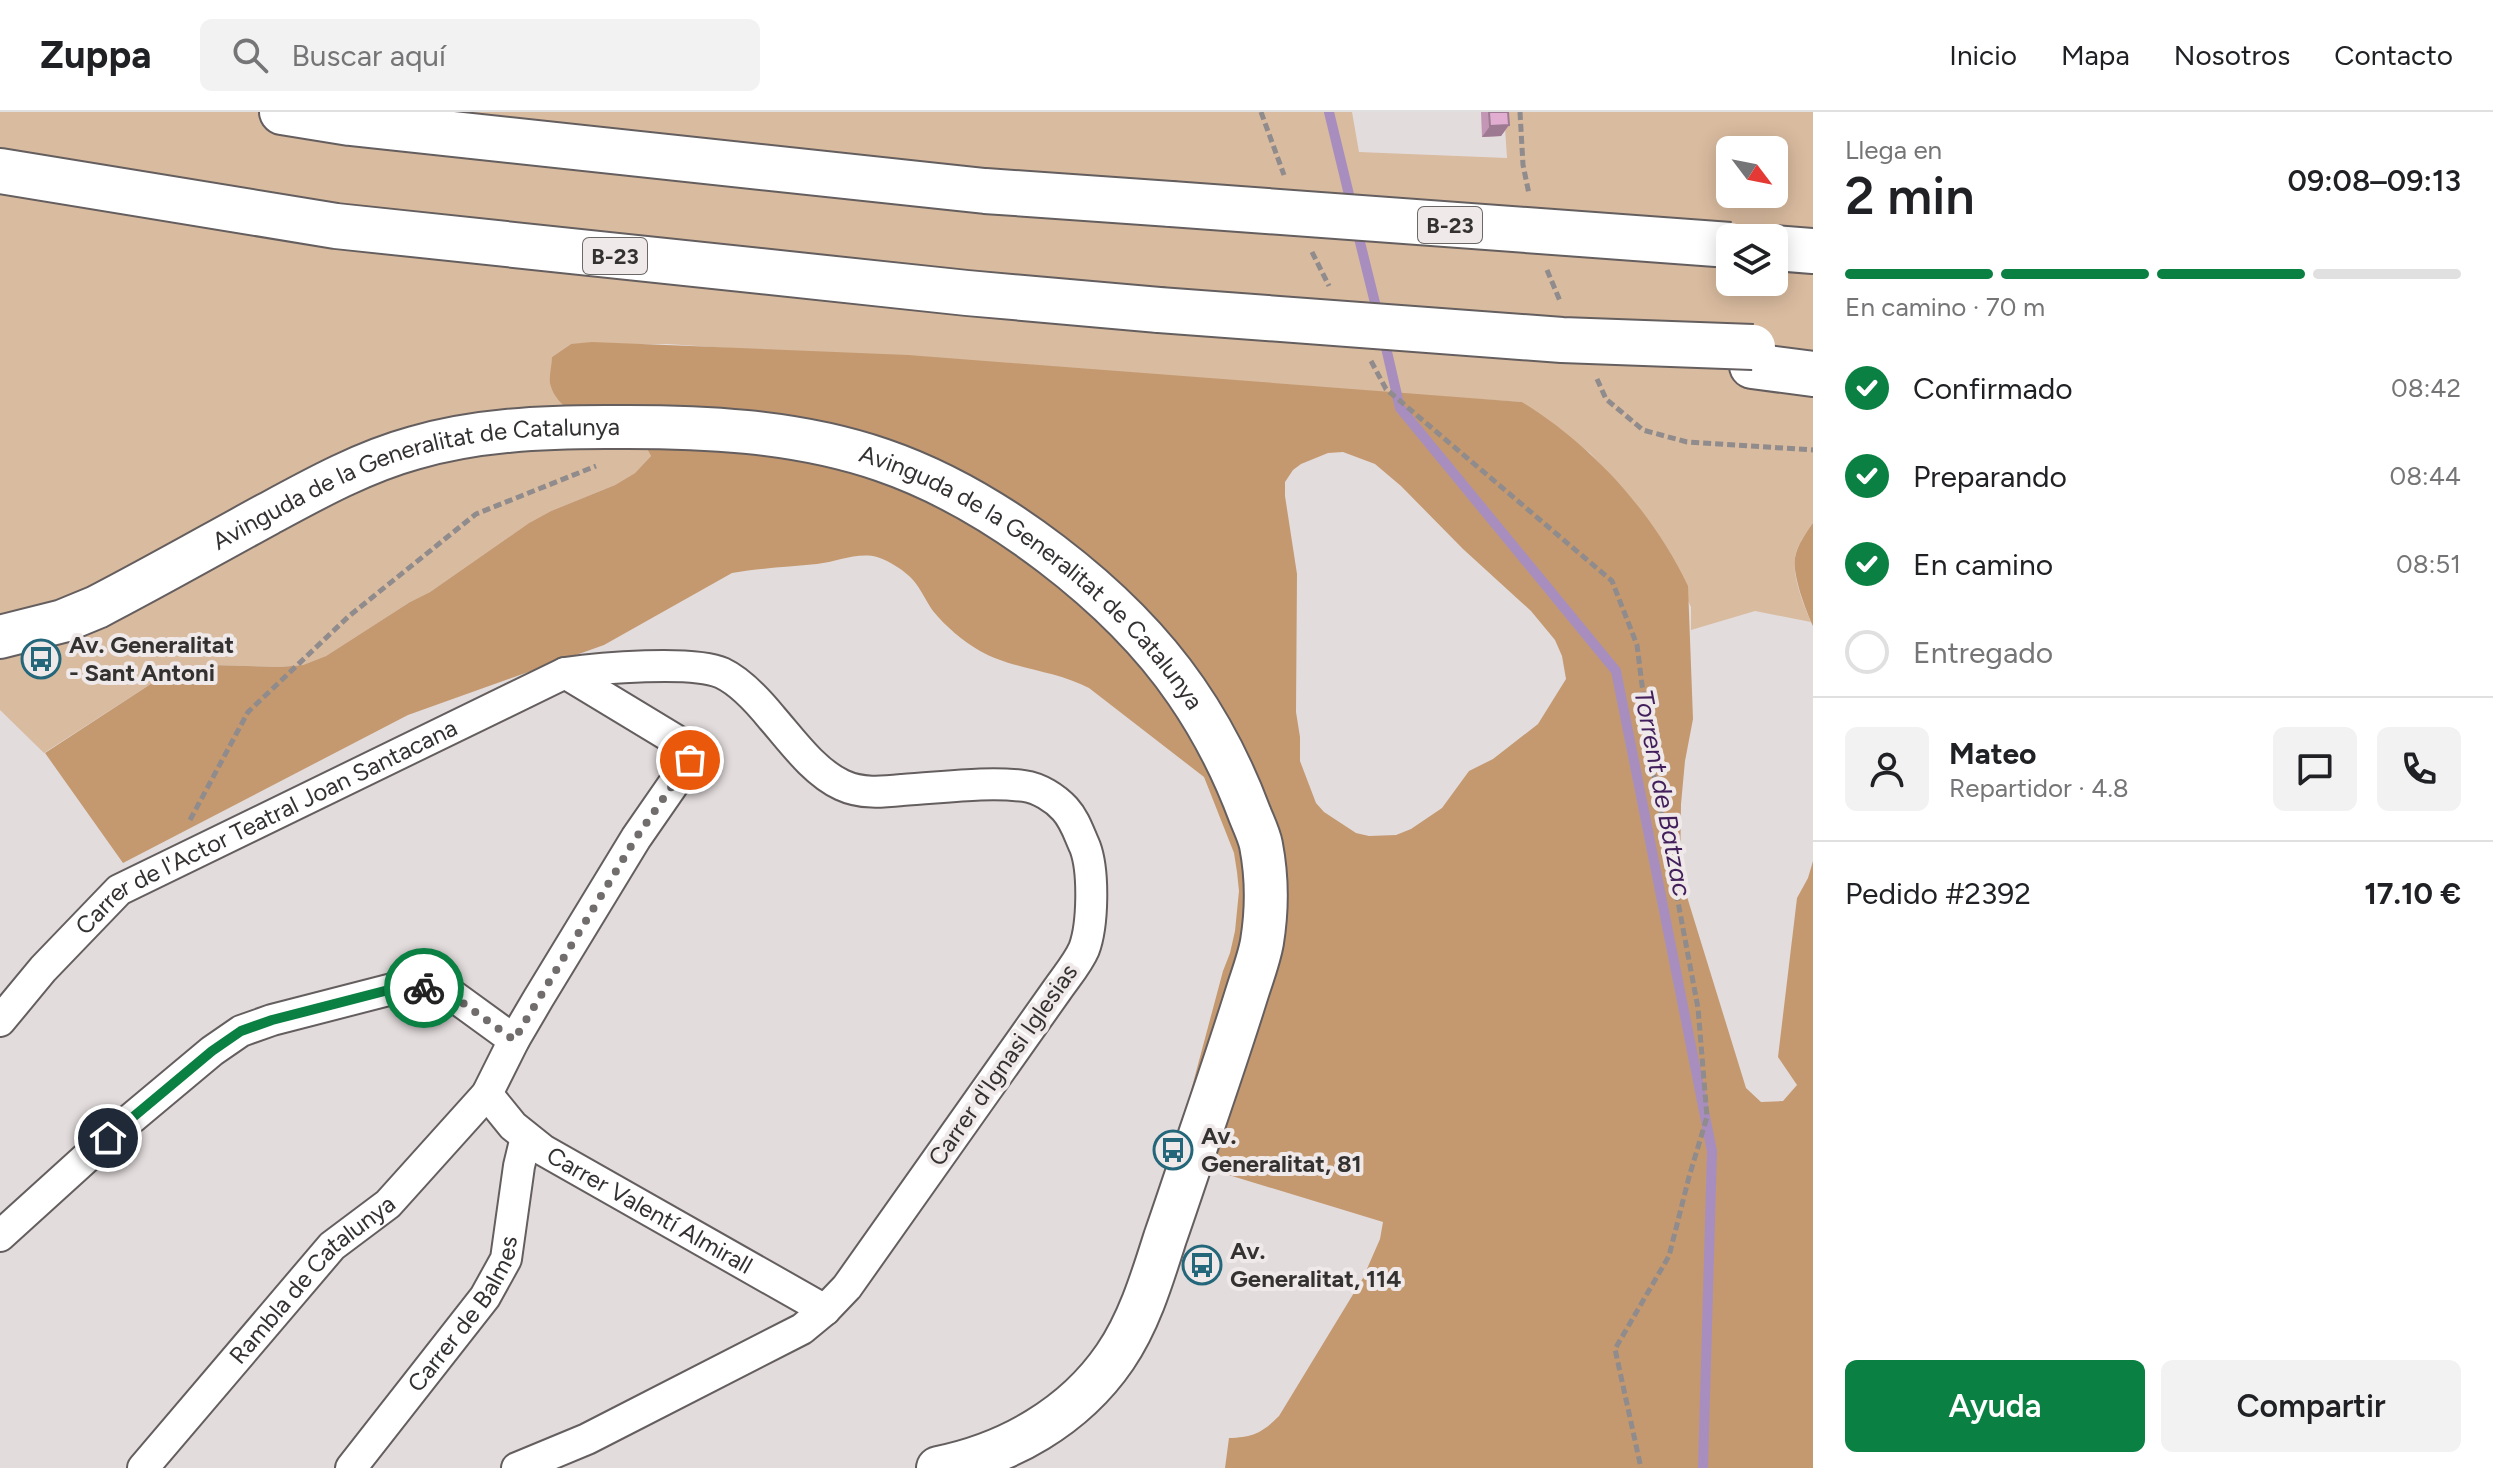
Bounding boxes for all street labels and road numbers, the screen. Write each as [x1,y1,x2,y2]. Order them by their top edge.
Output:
road number: B-23 [1418,207,1482,243]
road number: B-23 [583,238,647,274]
street label: Avinguda de la Generalitat de Catalunya [207,412,620,556]
street label: Avinguda de la Generalitat de Catalunya [856,439,1209,715]
street label: Carrer de l'Actor Teatral Joan Santacana [69,713,462,940]
street label: Carrer d'Ignasi Iglesias [922,958,1083,1171]
street label: Carrer Valentí Almirall [542,1140,758,1280]
street label: Rambla de Catalunya [223,1189,401,1370]
street label: Carrer de Balmes [401,1234,523,1398]

